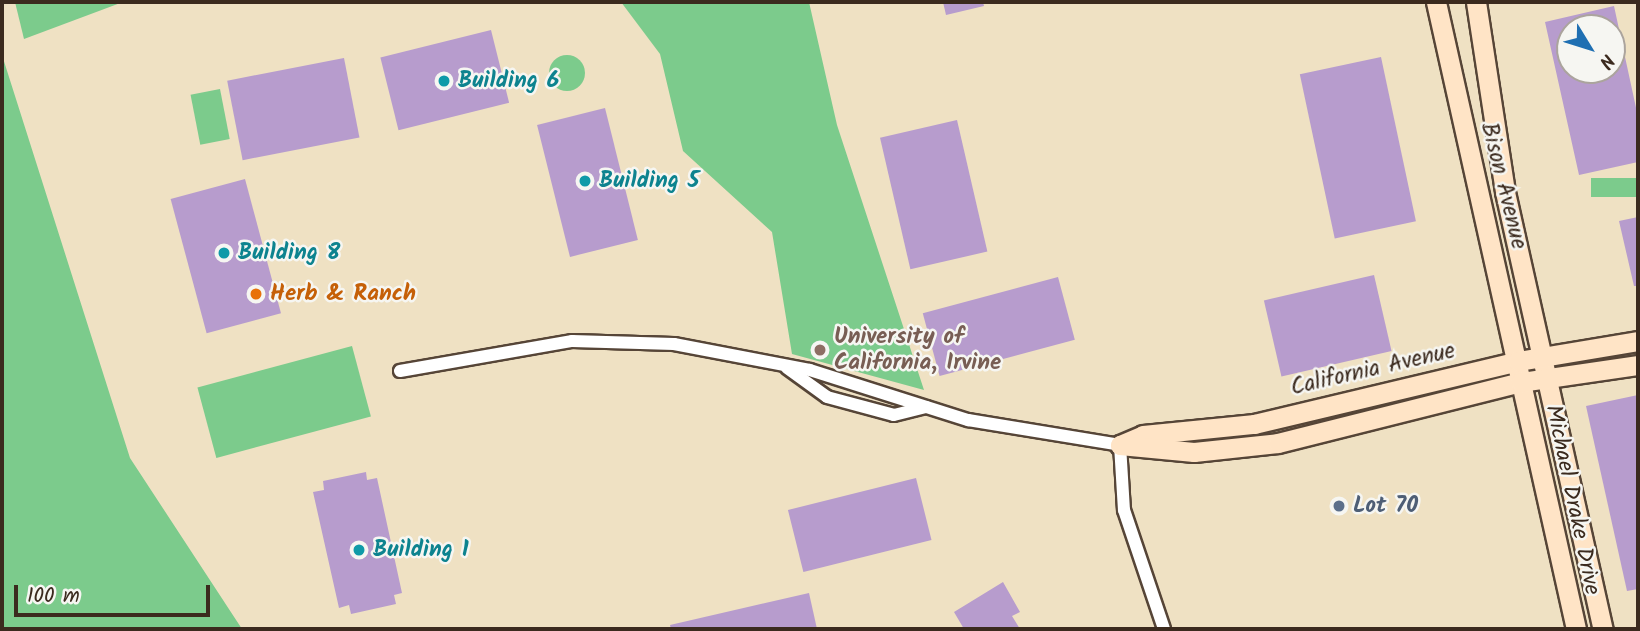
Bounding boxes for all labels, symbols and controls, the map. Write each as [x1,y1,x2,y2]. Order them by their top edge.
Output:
north arrow [1556,14,1626,84]
text: N [1590,47,1621,75]
place label: Building 6 [458,67,559,95]
marker: Building 6 [436,73,452,89]
street label: Bison Avenue [1474,120,1532,252]
place label: Building 5 [599,167,699,195]
marker: Building 5 [577,173,593,189]
place label: Building 8 [238,239,340,267]
marker: Building 8 [216,245,232,261]
place label: Herb & Ranch [270,280,416,308]
marker: Herb & Ranch [248,286,264,302]
place label: University of California, Irvine [834,323,1001,377]
street label: California Avenue [1288,338,1458,402]
marker: University of California, Irvine [812,342,828,358]
street label: Michael Drake Drive [1538,402,1606,598]
place label: Lot 70 [1353,492,1418,520]
marker: Lot 70 [1331,498,1347,514]
place label: Building 1 [373,536,469,564]
marker: Building 1 [351,542,367,558]
scale bar [18,572,214,616]
text: 100 m [27,580,80,613]

